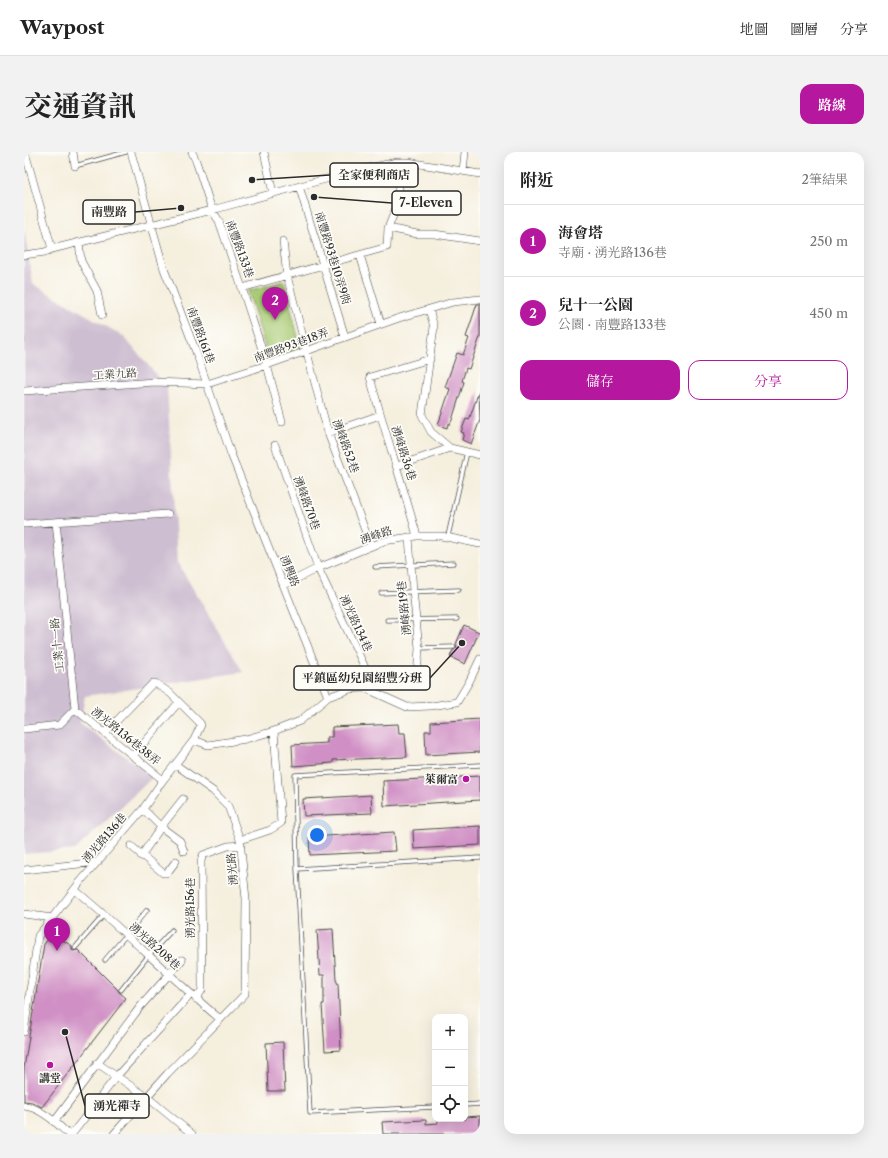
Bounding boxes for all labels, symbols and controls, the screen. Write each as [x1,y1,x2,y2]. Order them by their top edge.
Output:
text: Waypost [20,16,104,39]
text: 地圖 [740,20,768,38]
text: 圖層 [790,20,818,38]
text: 分享 [840,20,868,38]
button: 路線 [800,84,864,124]
text: 交通資訊 [24,89,136,123]
callout: 全家便利商店 [330,163,418,187]
text: 全家便利商店 [338,167,410,182]
text: 附近 [520,170,554,190]
text: 2筆結果 [802,171,848,187]
callout: 7-Eleven [392,191,461,215]
text: 7-Eleven [399,195,453,210]
callout: 南豐路 [83,200,135,224]
text: 南豐路 [91,204,127,219]
street label: 南豐路93巷10弄9衖 [312,210,354,306]
street label: 南豐路133巷 [223,218,257,280]
text: 海會塔 [558,223,603,242]
text: 1 [530,233,536,249]
text: 250 m [810,233,848,249]
text: 寺廟 · 湧光路136巷 [558,244,667,260]
pin: 2 [262,287,288,320]
text: 兒十一公園 [558,295,633,314]
street label: 南豐路161巷 [184,305,218,365]
text: 2 [529,305,537,321]
text: 450 m [810,305,848,321]
text: 公園 · 南豐路133巷 [558,316,666,332]
street label: 南豐路93巷18弄 [252,325,330,365]
button: 儲存 [520,360,680,400]
button: 分享 [688,360,848,400]
street label: 工業九路 [93,365,137,383]
street label: 湧峰路52巷 [330,417,362,475]
street label: 湧峰路36巷 [389,424,419,482]
street label: 湧峰路70巷 [291,474,323,532]
street label: 湧峰路 [358,523,394,547]
street label: 湧興路 [277,553,303,589]
street label: 湧峰路19巷 [394,580,414,636]
street label: 湧光路134巷 [337,592,375,654]
street label: 工業十一路 [47,617,67,673]
callout: 平鎮區幼兒園紹豐分班 [294,666,430,690]
text: 平鎮區幼兒園紹豐分班 [302,670,422,685]
street label: 湧光路136巷38弄 [89,704,163,768]
place label: 萊爾富 [425,772,458,786]
marker: 萊爾富 [461,774,471,784]
street label: 湧光路136巷 [79,810,129,866]
your location [307,825,327,845]
street label: 湧光路 [224,852,240,886]
street label: 湧光路156巷 [183,877,197,939]
pin: 1 [44,918,70,951]
street label: 湧光路208巷 [127,919,183,973]
map controls [432,1014,468,1122]
button: + [432,1014,468,1050]
button: − [432,1050,468,1086]
marker: 講堂 [45,1060,55,1070]
place label: 講堂 [39,1071,61,1085]
button: locate [432,1086,468,1122]
callout: 湧光禪寺 [85,1094,149,1118]
text: 湧光禪寺 [93,1098,141,1113]

